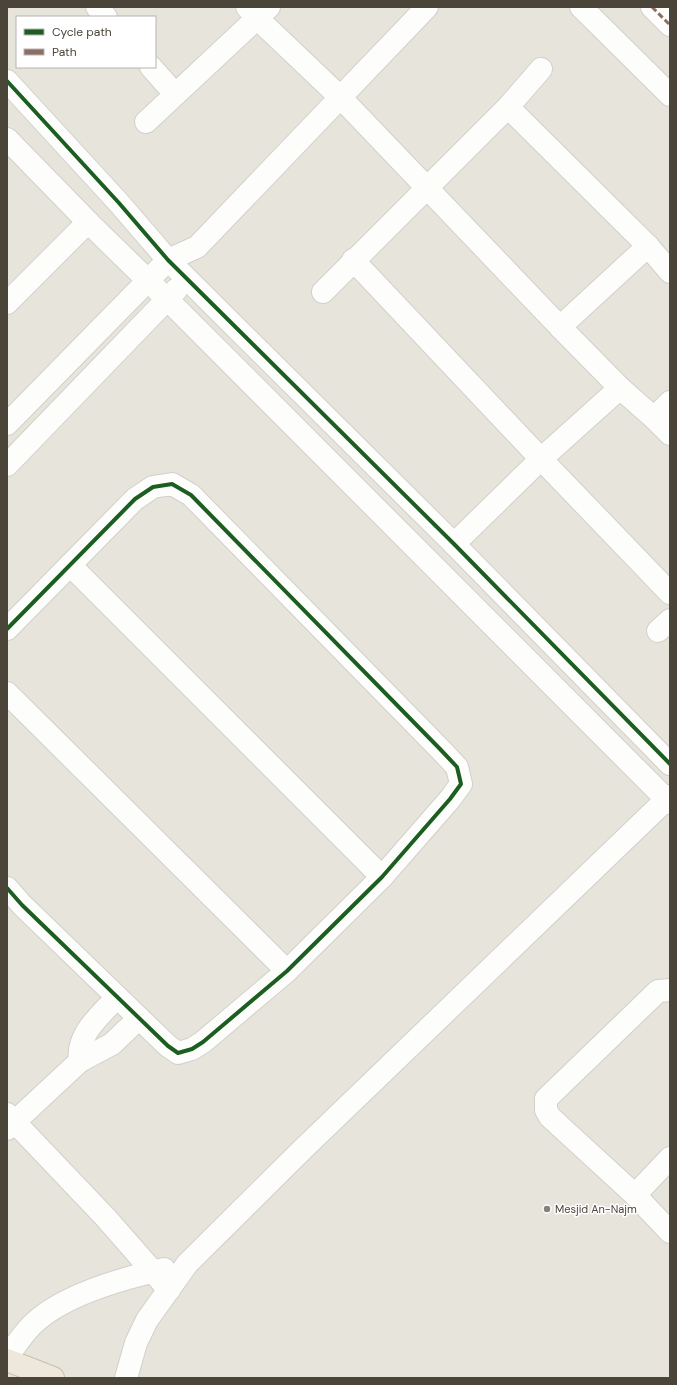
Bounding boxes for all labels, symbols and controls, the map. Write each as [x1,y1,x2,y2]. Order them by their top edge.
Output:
legend [16,16,156,68]
text: Cycle path [52,24,112,40]
text: Path [52,44,77,60]
place label: Mesjid An-Najm [555,1202,637,1216]
marker: Mesjid An-Najm [542,1204,552,1214]

